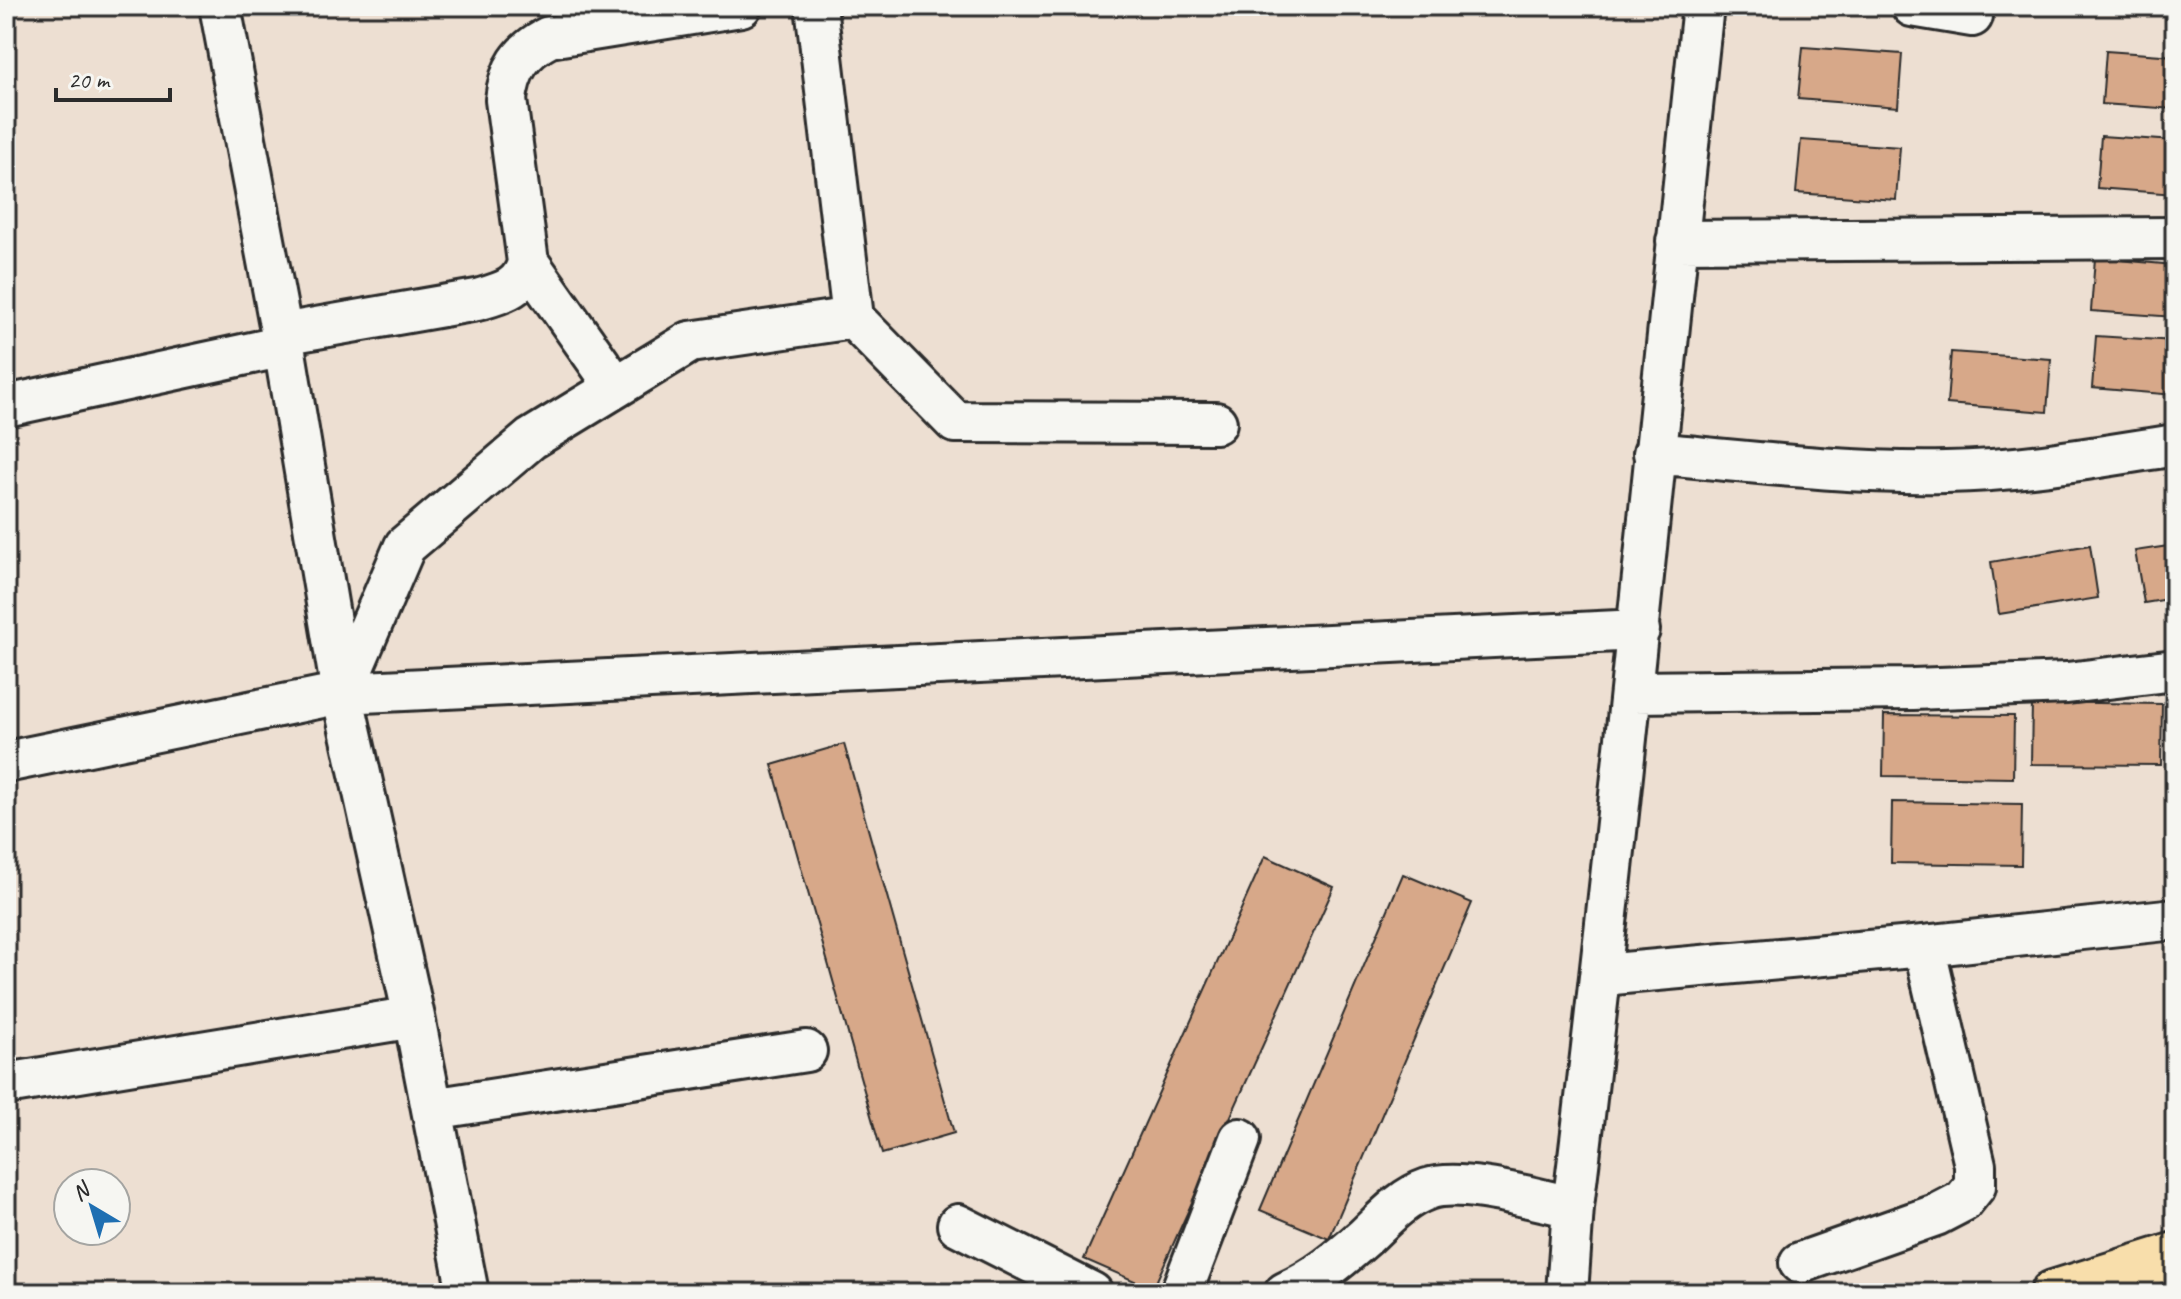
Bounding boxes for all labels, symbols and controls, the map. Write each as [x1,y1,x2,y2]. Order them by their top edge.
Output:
scale bar [56,52,170,102]
text: 20 m [68,65,111,95]
north arrow [52,1167,132,1247]
text: N [66,1175,97,1207]

